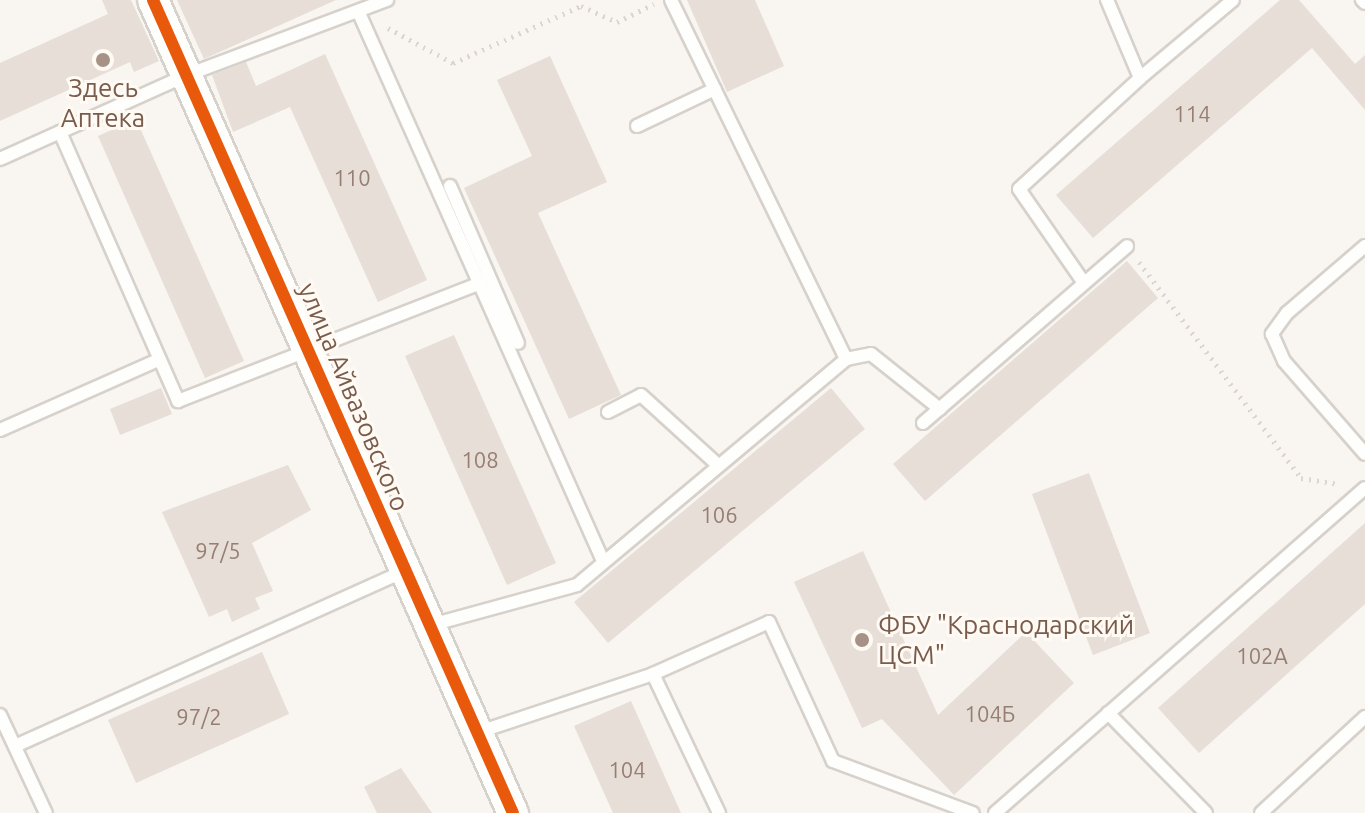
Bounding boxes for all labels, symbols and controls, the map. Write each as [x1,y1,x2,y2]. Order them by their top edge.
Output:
marker: Здесь Аптека [94,51,112,69]
place label: Здесь Аптека [61,72,145,134]
house number: 114 [1173,101,1211,127]
house number: 110 [333,165,371,191]
street label: улица Айвазовского [292,278,416,516]
house number: 108 [461,447,499,473]
house number: 106 [700,502,738,528]
house number: 97/5 [195,538,241,564]
place label: ФБУ "Краснодарский ЦСМ" [878,609,1134,670]
marker: ФБУ "Краснодарский ЦСМ" [853,631,871,649]
house number: 102А [1236,643,1288,669]
house number: 104Б [965,701,1015,727]
house number: 97/2 [176,704,222,730]
house number: 104 [608,757,646,783]

